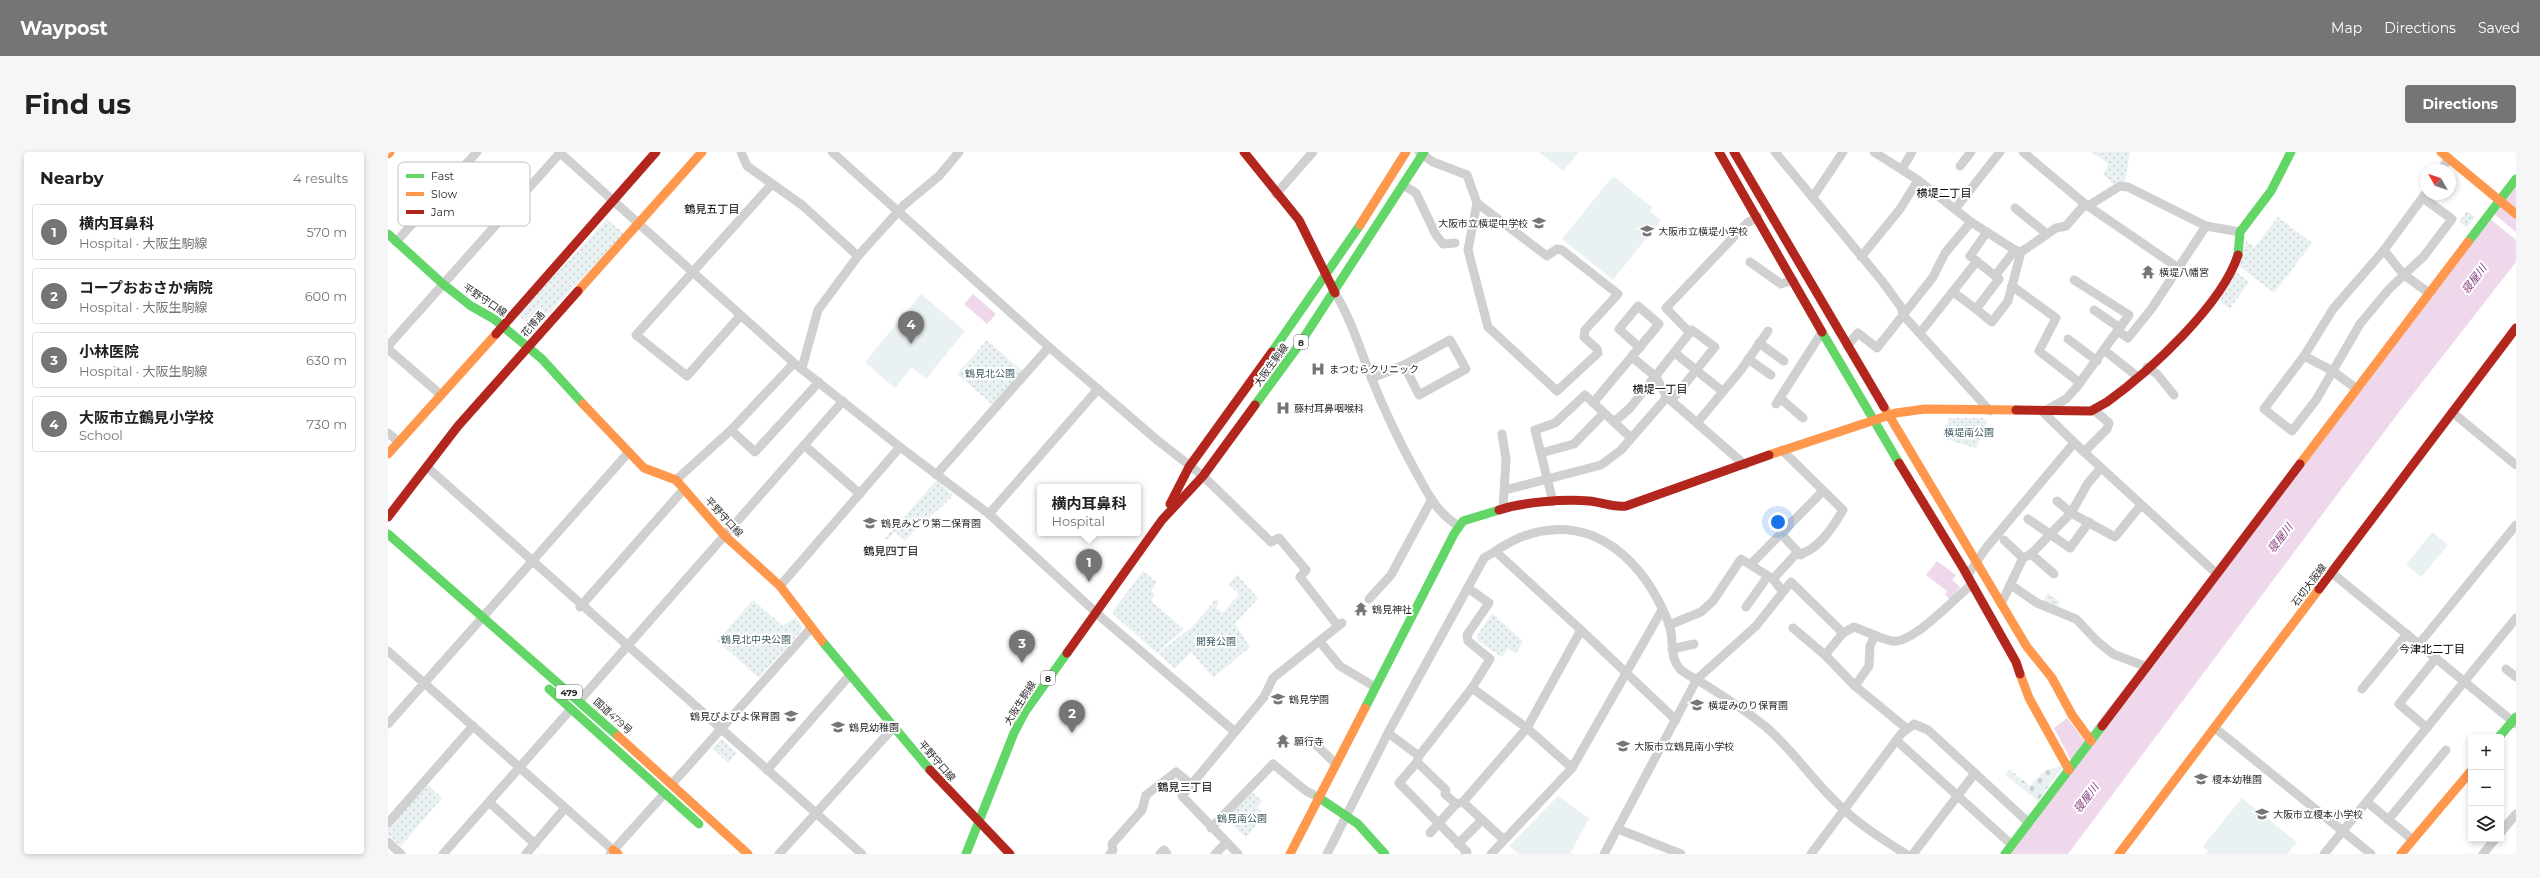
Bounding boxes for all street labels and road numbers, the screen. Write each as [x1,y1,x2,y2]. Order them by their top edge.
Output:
street label: 平野守口線 [461,281,509,319]
street label: 花博通 [518,308,548,340]
road number: 8 [1294,335,1308,349]
street label: 大阪生駒線 [1251,341,1291,389]
street label: 平野守口線 [702,494,746,540]
street label: 石切大阪線 [2289,561,2329,609]
road number: 8 [1041,671,1055,685]
street label: 大阪生駒線 [1001,678,1039,728]
road number: 479 [556,685,582,699]
street label: 国道479号 [591,695,635,737]
street label: 平野守口線 [916,738,958,784]

